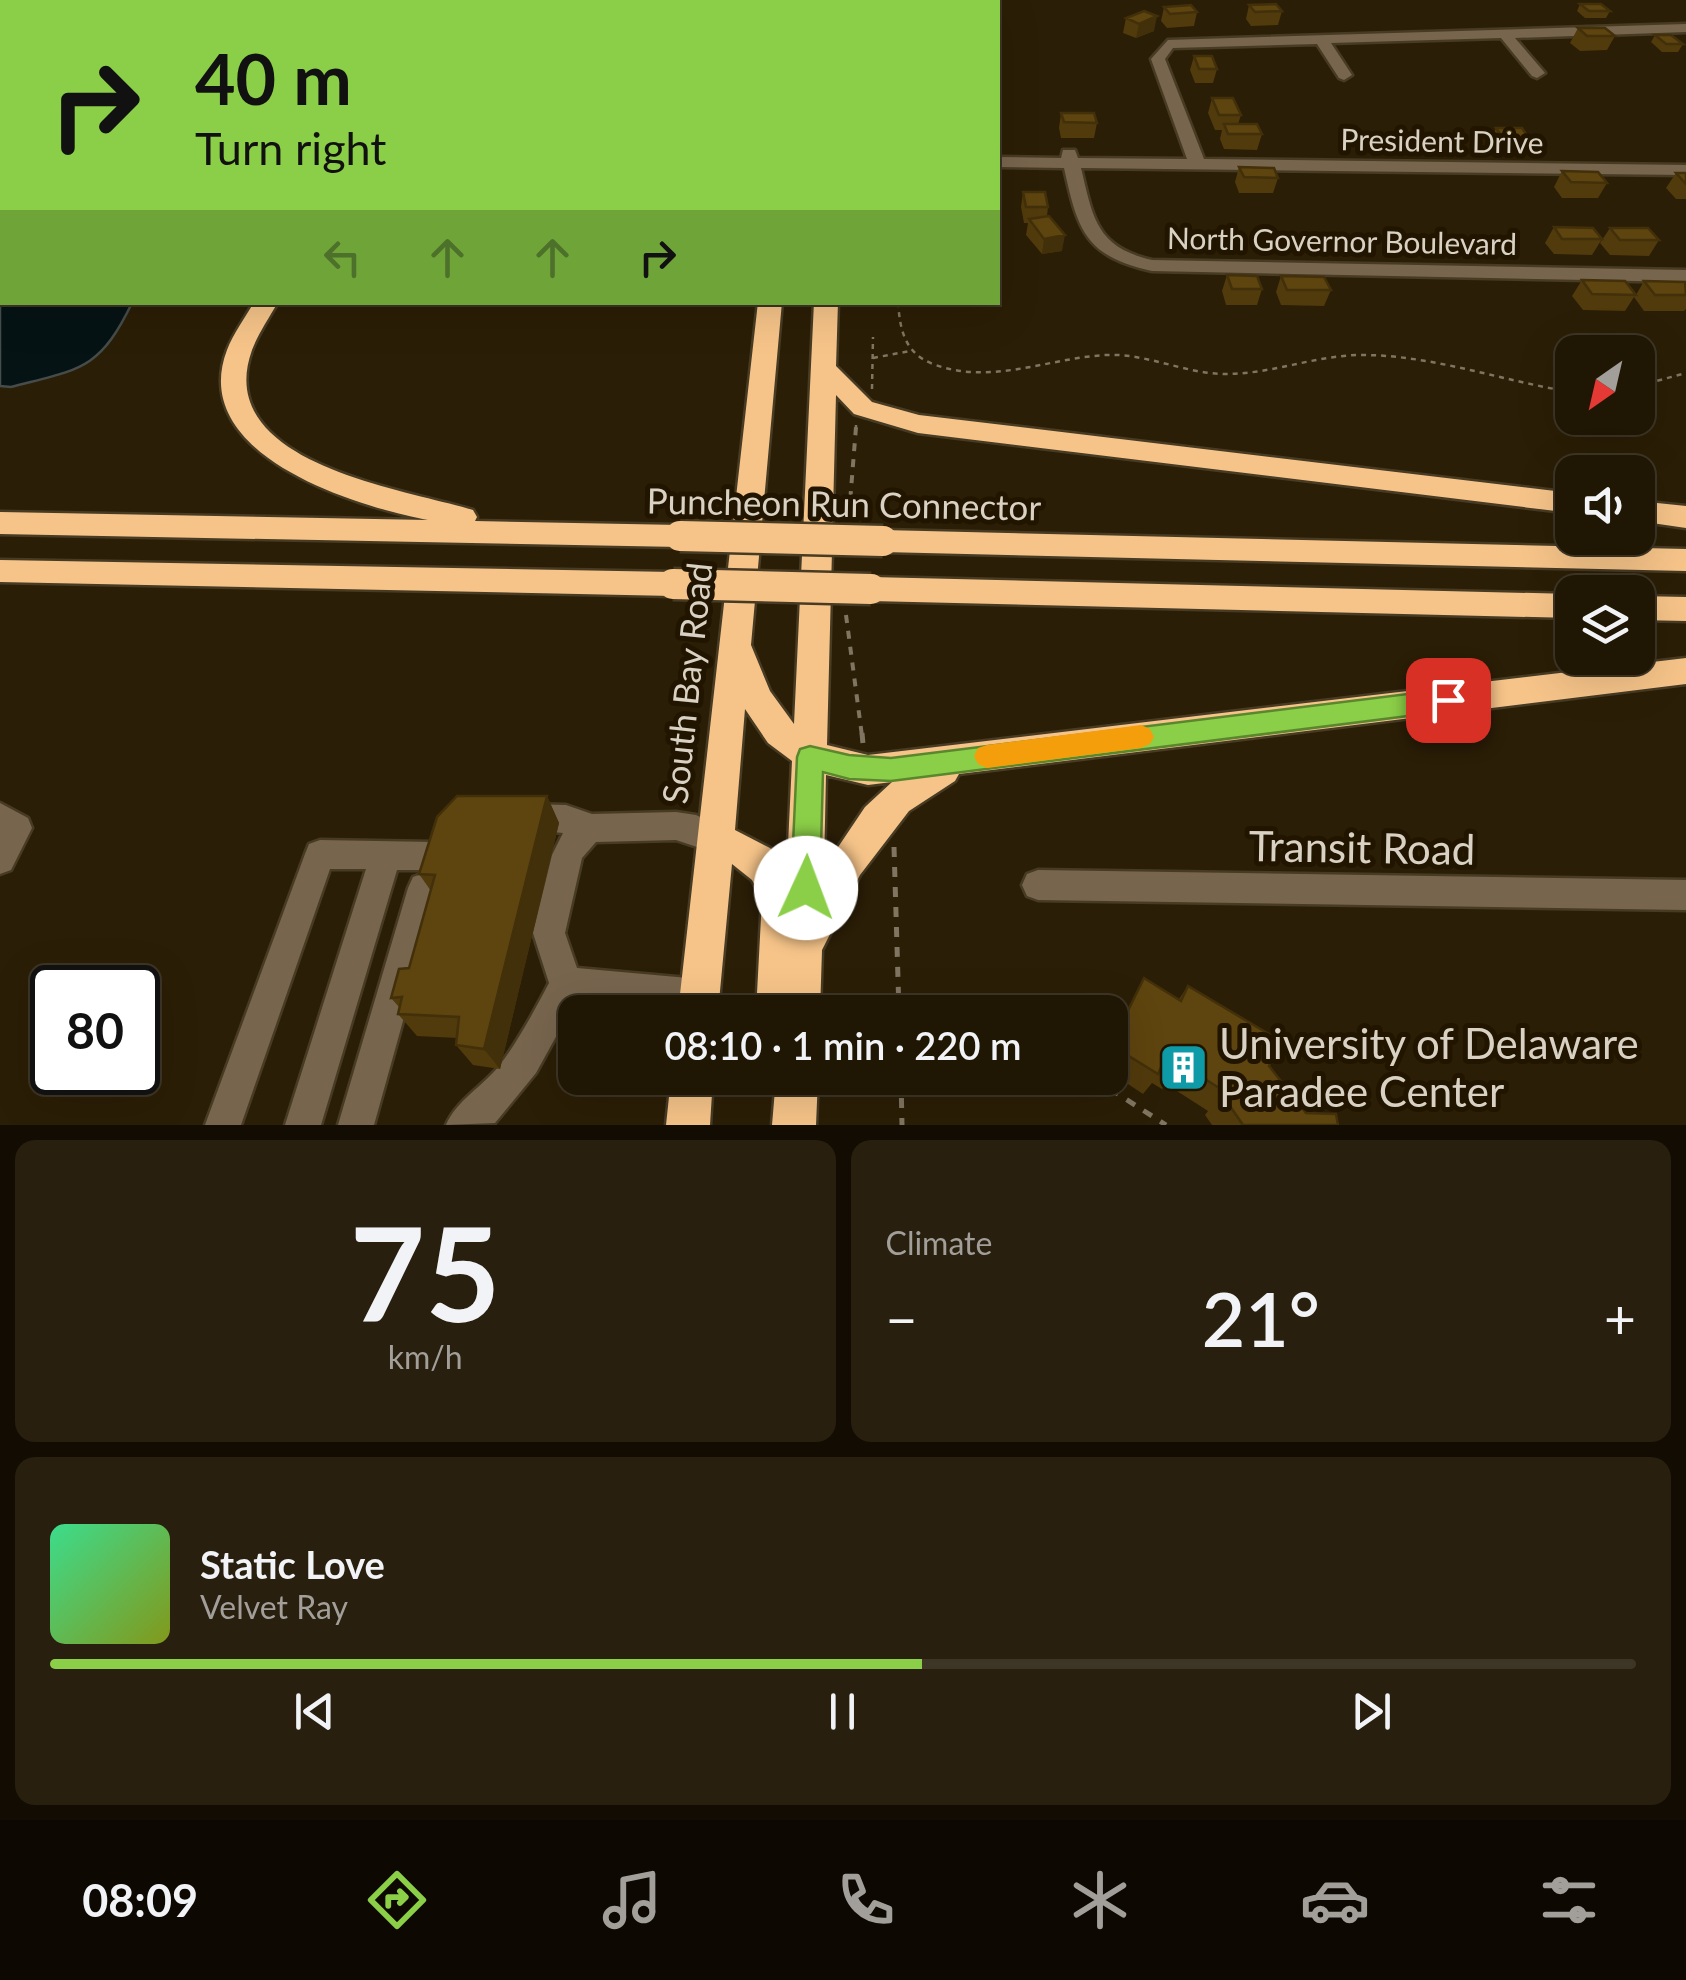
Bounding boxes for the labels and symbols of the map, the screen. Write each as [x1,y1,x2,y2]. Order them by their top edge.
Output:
street label: President Drive [1340,120,1544,160]
street label: North Governor Boulevard [1167,219,1517,261]
north arrow [1555,335,1655,435]
street label: Puncheon Run Connector [646,479,1042,527]
street label: South Bay Road [652,560,720,806]
pin [1406,658,1491,743]
street label: Transit Road [1248,820,1476,874]
position arrow [754,836,858,940]
speed limit sign: 80 [30,965,160,1095]
place label: University of Delaware Paradee Center [1219,1018,1639,1116]
building icon: University of Delaware Paradee Center [1158,1041,1210,1093]

